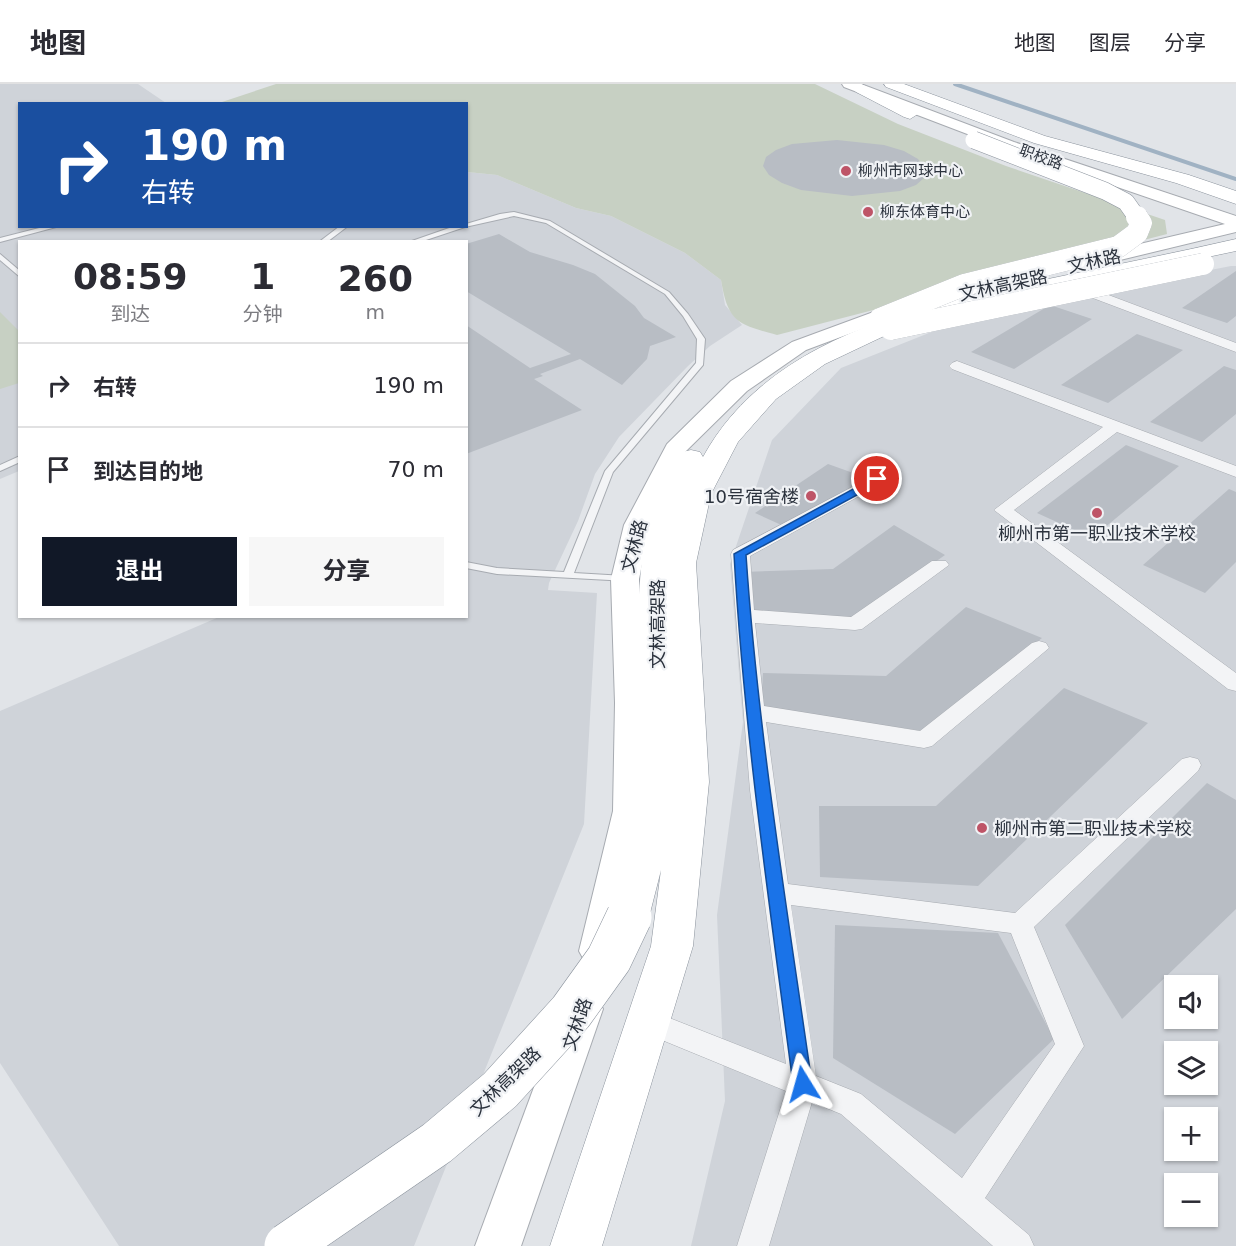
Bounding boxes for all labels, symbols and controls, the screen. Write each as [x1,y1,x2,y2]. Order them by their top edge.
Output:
text: 地图 [30,27,86,60]
text: 地图 [1014,31,1056,55]
text: 图层 [1089,31,1131,55]
text: 分享 [1164,31,1206,55]
text: 190 m [141,121,287,170]
icon: right [42,126,120,204]
street label: 职校路 [1017,141,1065,173]
place label: 柳州市网球中心 [858,162,963,180]
marker: 柳州市网球中心 [839,164,853,178]
text: 右转 [141,177,195,208]
place label: 柳东体育中心 [880,203,970,221]
marker: 柳东体育中心 [861,205,875,219]
street label: 文林路 [1065,245,1123,277]
text: 08:59 [73,256,188,297]
text: 1 [250,256,275,297]
text: 260 [338,258,413,299]
street label: 文林高架路 [957,265,1049,305]
text: m [366,300,385,324]
text: 到达 [110,302,150,326]
text: 分钟 [243,302,283,326]
icon: right [42,369,75,402]
text: 190 m [374,373,444,398]
text: 右转 [93,375,137,400]
icon: arrive [42,453,75,486]
pin [851,453,902,504]
text: 70 m [388,457,444,482]
text: 到达目的地 [93,459,203,484]
icon: arrive [860,462,893,495]
place label: 10号宿舍楼 [704,486,799,507]
marker: 10号宿舍楼 [804,489,818,503]
marker: 柳州市第一职业技术学校 [1090,506,1104,520]
street label: 文林路 [617,517,651,575]
place label: 柳州市第一职业技术学校 [998,523,1196,544]
button: 退出 [42,537,237,606]
button: 分享 [249,537,444,606]
street label: 文林高架路 [647,579,668,669]
place label: 柳州市第二职业技术学校 [994,818,1192,839]
marker: 柳州市第二职业技术学校 [975,821,989,835]
map controls [1164,975,1218,1227]
button: sound [1164,975,1218,1029]
street label: 文林路 [558,995,596,1053]
button: layers [1164,1041,1218,1095]
street label: 文林高架路 [465,1042,545,1120]
position arrow [771,1052,835,1116]
button: + [1164,1107,1218,1161]
button: − [1164,1173,1218,1227]

